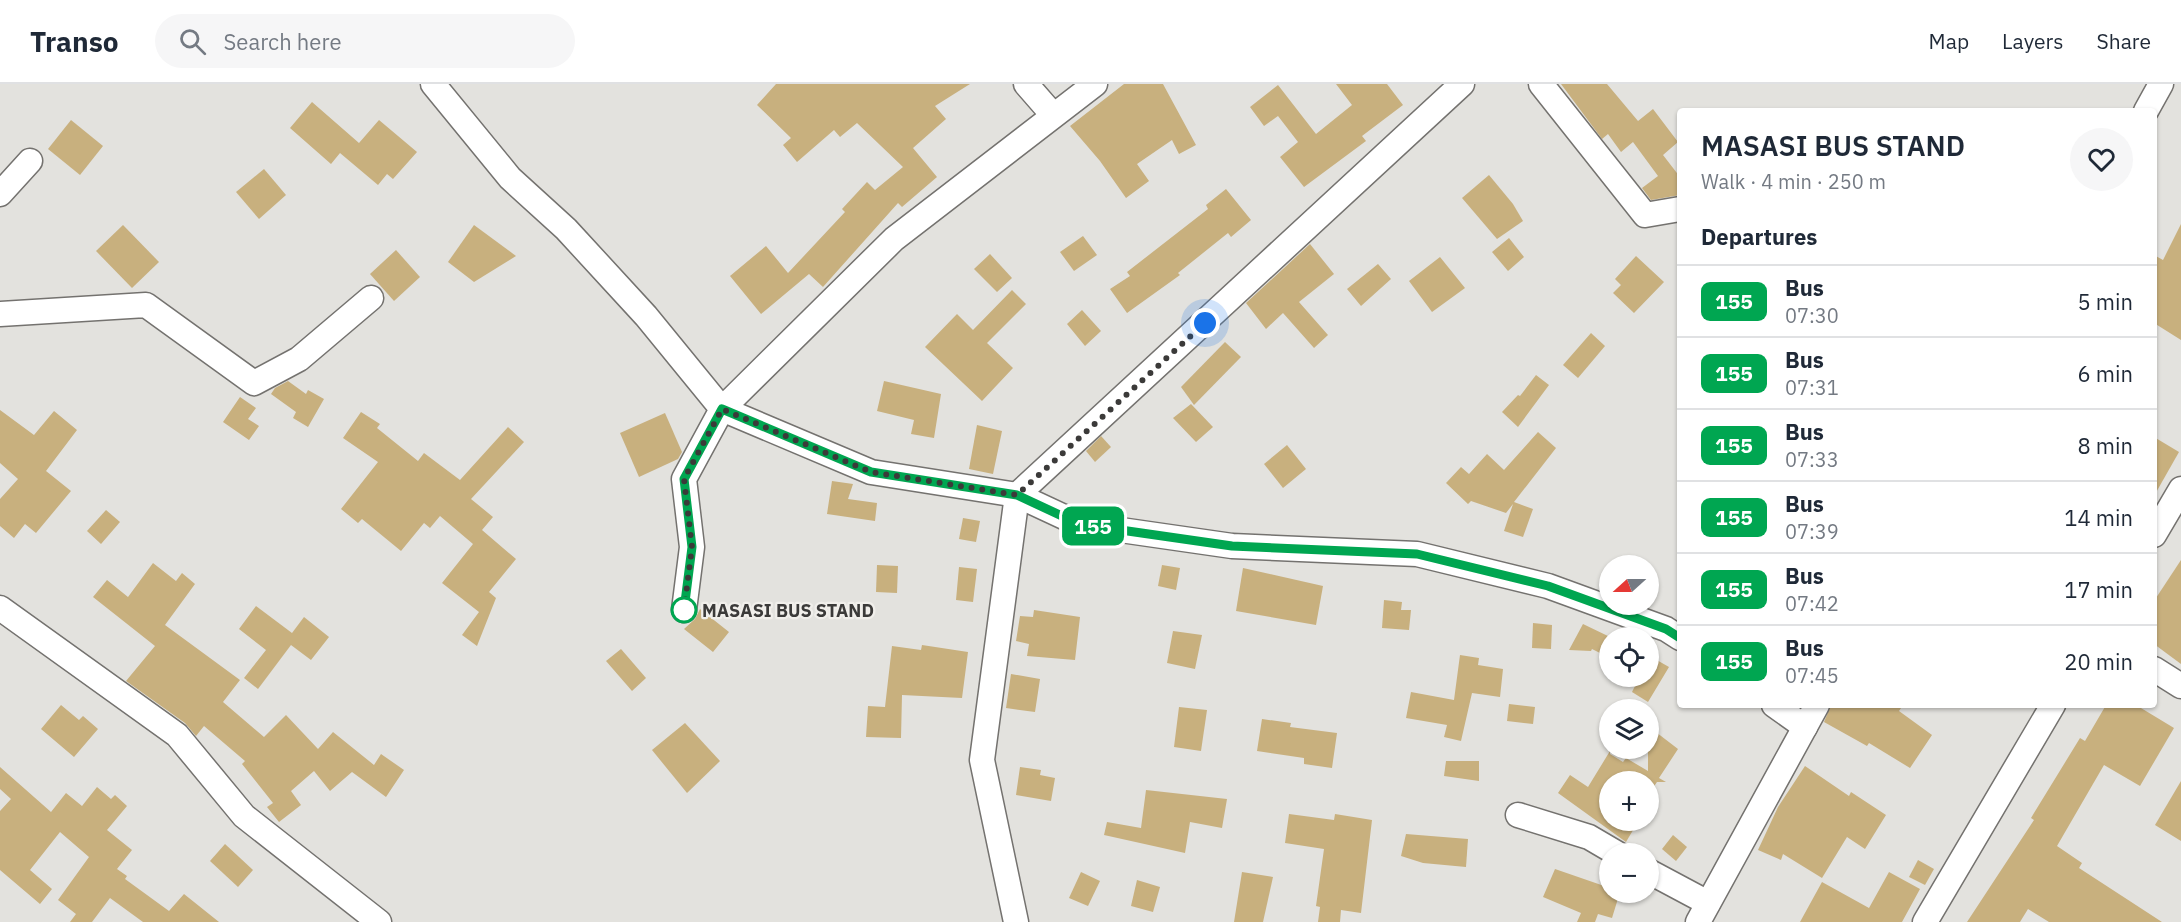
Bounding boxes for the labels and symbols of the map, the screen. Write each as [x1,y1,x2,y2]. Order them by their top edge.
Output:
your location [1190,308,1220,338]
line badge: 155 [1058,506,1128,546]
north arrow [1599,555,1659,615]
marker: MASASI BUS STAND [671,597,697,623]
place label: MASASI BUS STAND [702,599,874,622]

